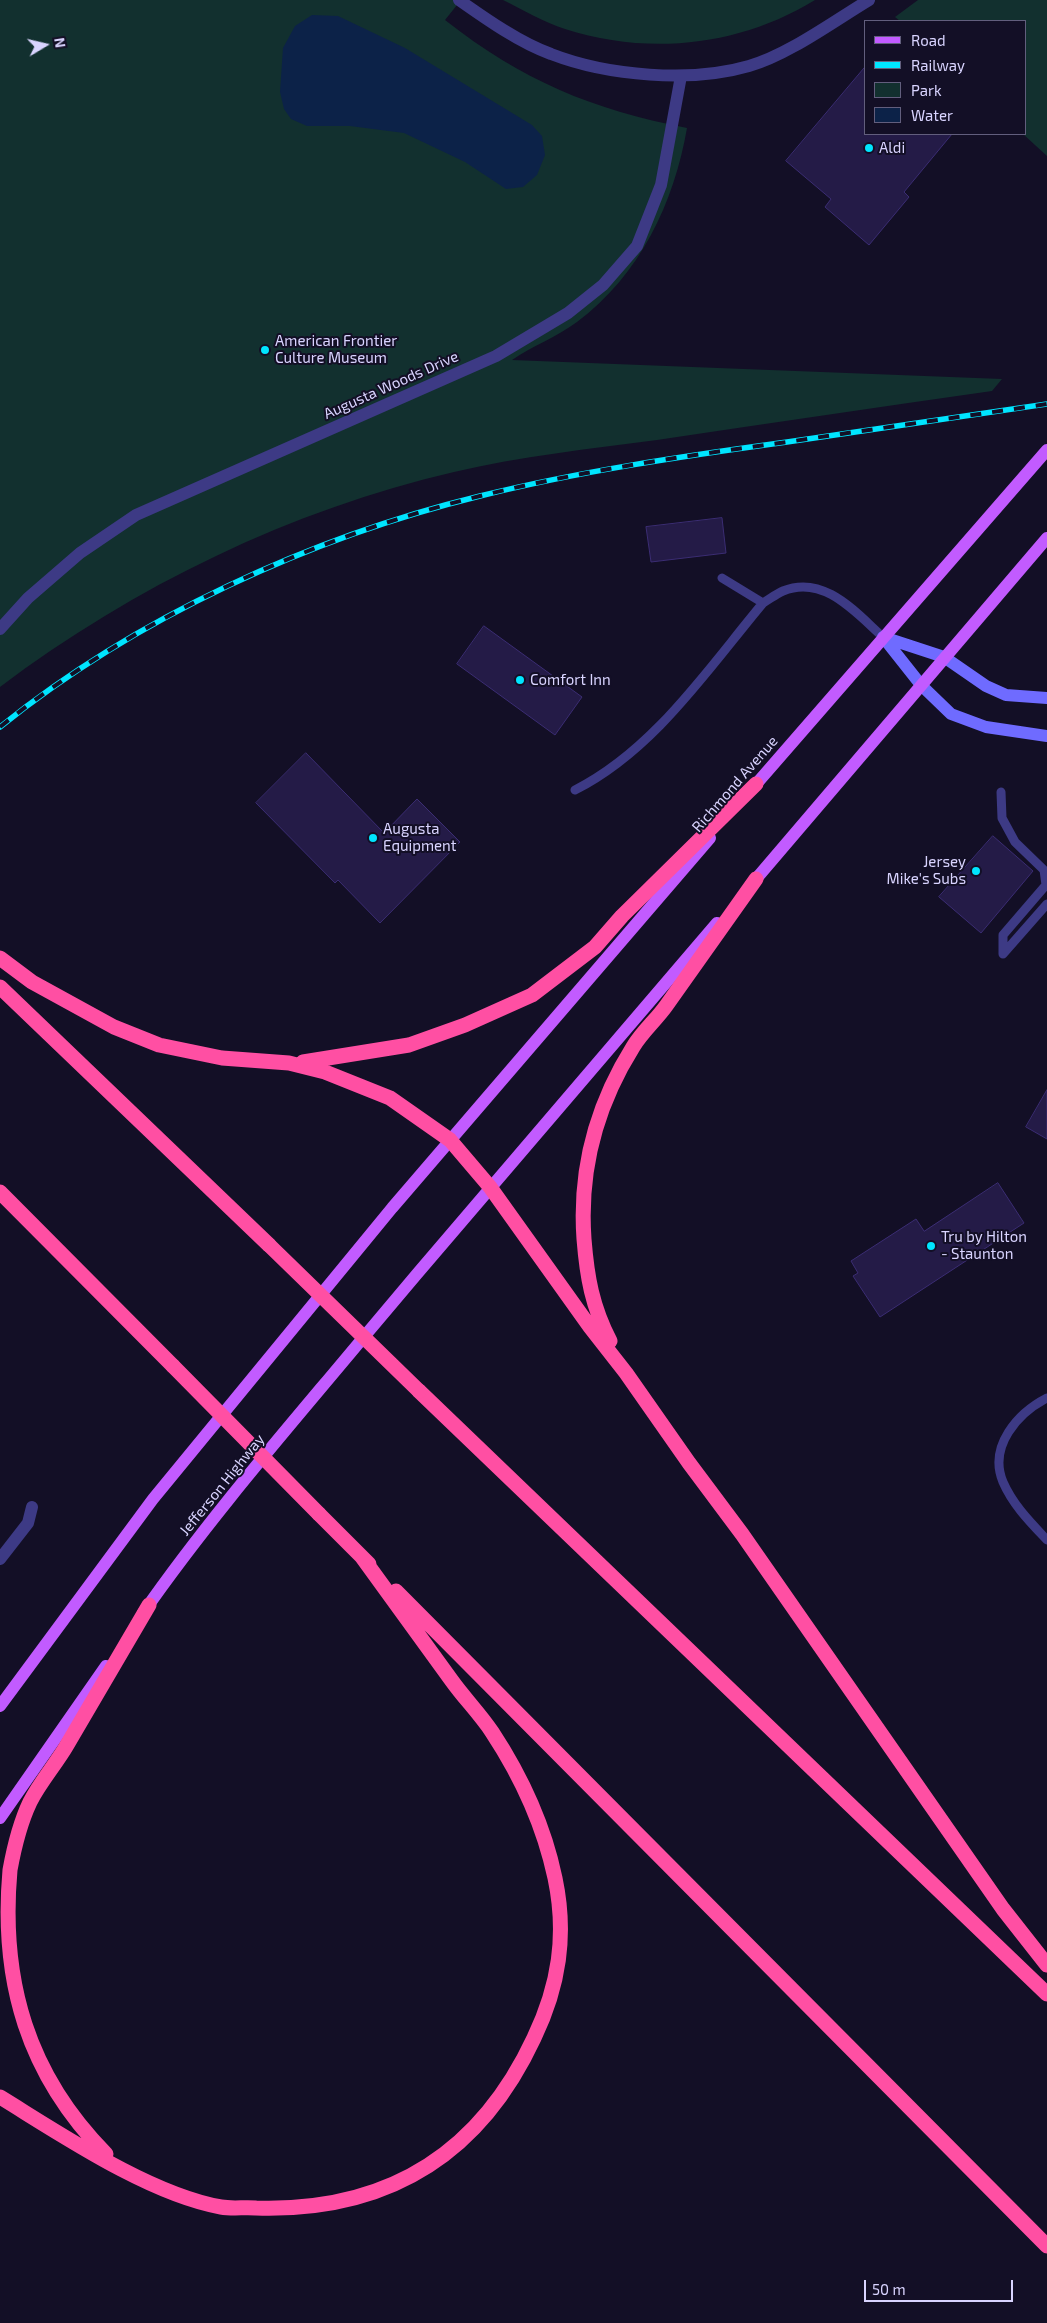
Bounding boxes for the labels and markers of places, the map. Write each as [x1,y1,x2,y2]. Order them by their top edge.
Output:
place label: Aldi [879,139,905,157]
marker: Aldi [863,142,875,154]
place label: American Frontier Culture Museum [275,332,397,367]
marker: American Frontier Culture Museum [259,344,271,356]
place label: Comfort Inn [530,671,611,689]
marker: Comfort Inn [514,674,526,686]
place label: Augusta Equipment [383,820,457,855]
marker: Augusta Equipment [367,832,379,844]
place label: Jersey Mike's Subs [887,853,966,888]
marker: Jersey Mike's Subs [970,865,982,877]
place label: Tru by Hilton - Staunton [941,1228,1027,1263]
marker: Tru by Hilton - Staunton [925,1240,937,1252]

